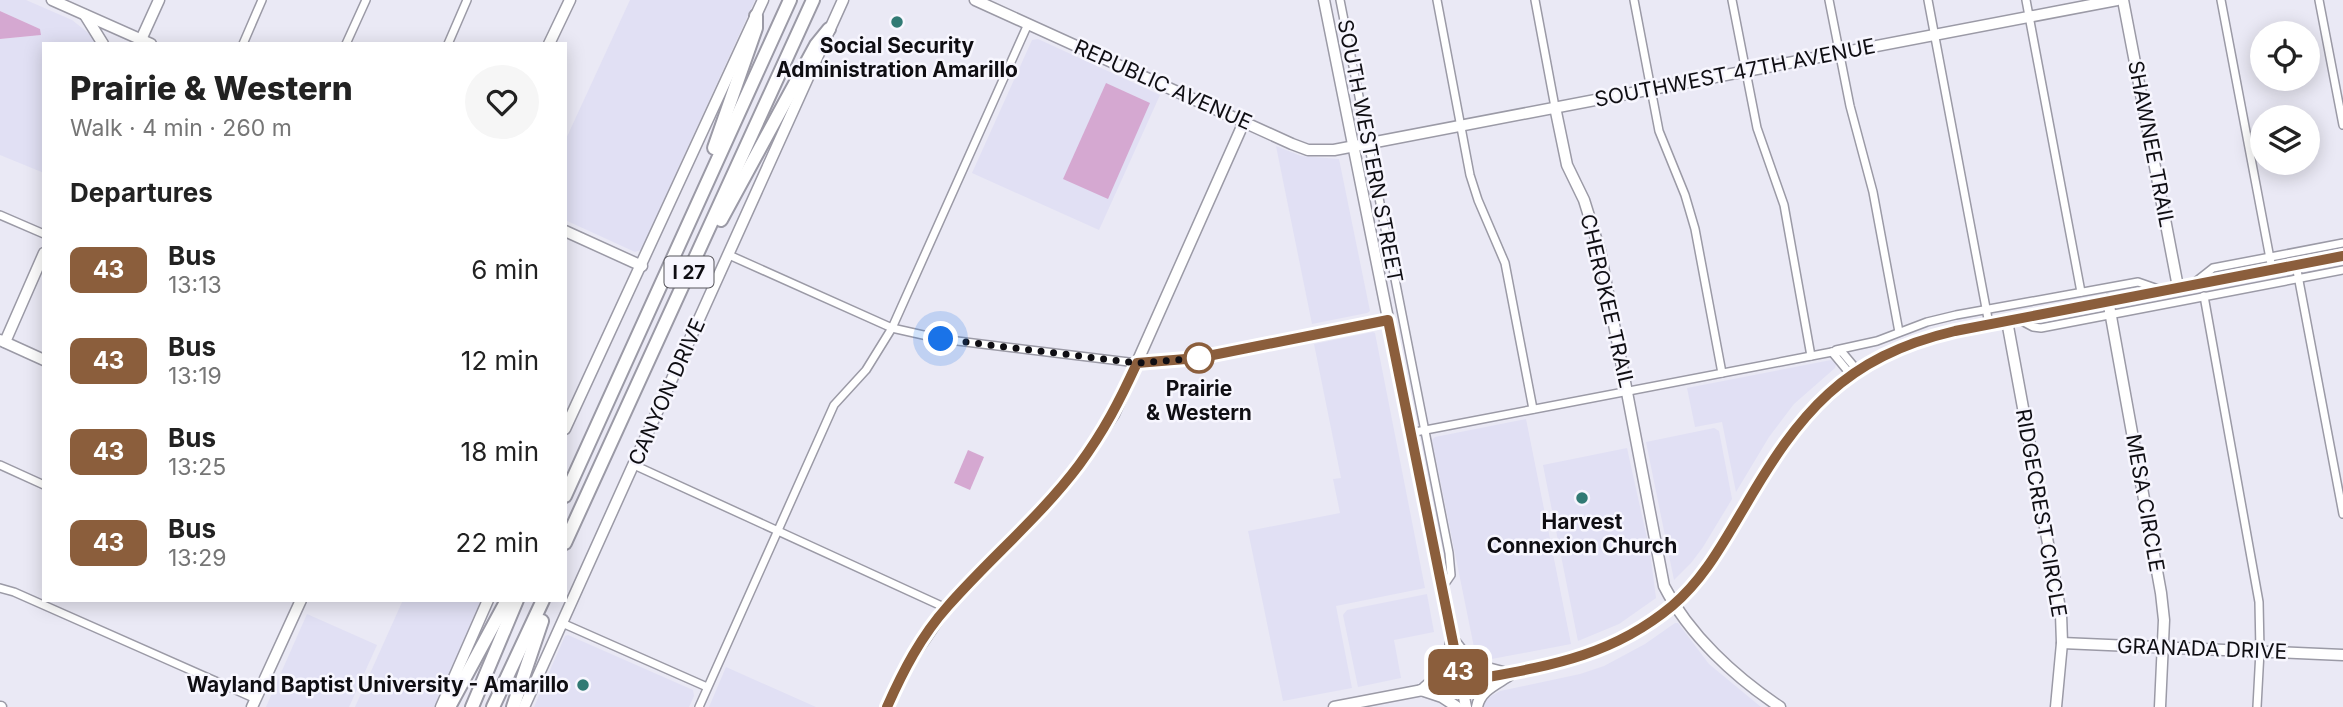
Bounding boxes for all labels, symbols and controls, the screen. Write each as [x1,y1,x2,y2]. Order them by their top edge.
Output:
marker: Social Security Administration Amarillo [889,14,905,30]
street label: SOUTH WESTERN STREET [1333,17,1408,285]
map controls [2250,21,2320,175]
button: locate [2250,21,2320,91]
place label: Social Security Administration Amarillo [776,33,1018,82]
street label: SOUTHWEST 47TH AVENUE [1592,33,1877,112]
street label: REPUBLIC AVENUE [1070,34,1256,135]
street label: SHAWNEE TRAIL [2123,59,2180,229]
button: heart [465,65,539,139]
text: Prairie & Western [70,68,353,108]
button: layers [2250,105,2320,175]
text: Walk · 4 min · 260 m [70,114,292,142]
text: Departures [70,177,213,208]
street label: CHEROKEE TRAIL [1575,212,1640,390]
text: Bus [168,240,216,271]
text: 6 min [471,254,539,285]
text: 43 [93,255,124,284]
road number: I 27 [664,256,714,288]
text: 13:13 [168,271,222,299]
street label: CANYON DRIVE [623,315,710,469]
your location [923,321,958,356]
text: Bus [168,331,216,362]
marker: Prairie & Western [1184,343,1214,373]
text: 12 min [461,345,539,376]
text: 43 [93,346,124,375]
text: 13:19 [168,362,222,390]
place label: Prairie & Western [1146,376,1252,425]
street label: RIDGECREST CIRCLE [2011,407,2072,619]
text: Bus [168,422,216,453]
street label: MESA CIRCLE [2121,432,2170,574]
text: 18 min [461,436,539,467]
text: 43 [93,437,124,466]
text: 13:25 [168,453,226,481]
marker: Harvest Connexion Church [1574,490,1590,506]
place label: Harvest Connexion Church [1487,509,1677,558]
text: Bus [168,513,216,544]
text: 22 min [456,527,539,558]
text: 43 [93,528,124,557]
text: 13:29 [168,544,226,572]
street label: GRANADA DRIVE [2117,633,2288,664]
line badge: 43 [1426,649,1490,695]
text: 43 [1442,657,1474,686]
place label: Wayland Baptist University - Amarillo [186,672,569,697]
marker: Wayland Baptist University - Amarillo [575,677,591,693]

